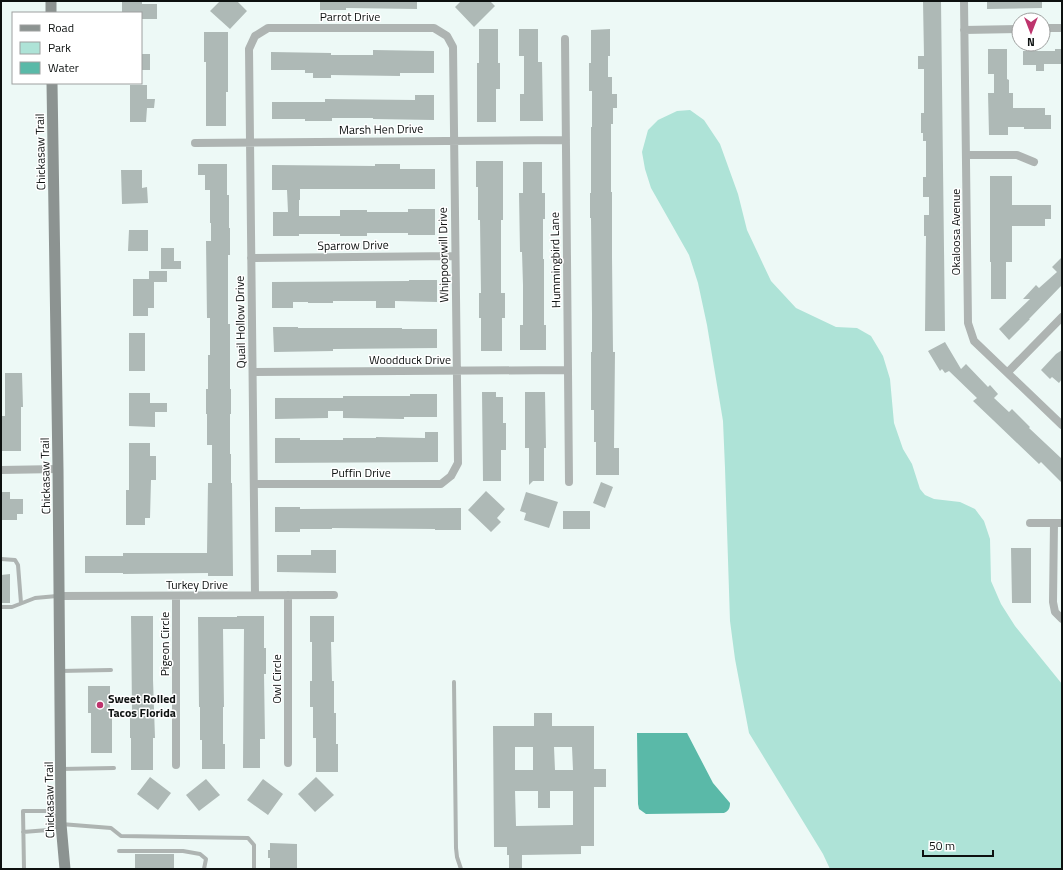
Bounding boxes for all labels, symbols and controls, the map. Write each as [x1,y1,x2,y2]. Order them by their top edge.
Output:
street label: Parrot Drive [320,7,380,26]
legend [12,12,142,84]
north arrow [1011,12,1051,52]
text: Road [48,18,74,37]
text: N [1027,34,1035,50]
text: Park [48,38,71,57]
text: Water [48,58,79,77]
street label: Chickasaw Trail [30,113,50,191]
street label: Marsh Hen Drive [339,119,423,139]
street label: Okaloosa Avenue [946,189,965,275]
street label: Whippoorwill Drive [433,207,453,303]
street label: Hummingbird Lane [545,212,565,308]
street label: Sparrow Drive [317,235,389,255]
street label: Quail Hollow Drive [230,276,250,368]
street label: Woodduck Drive [369,350,451,369]
street label: Chickasaw Trail [35,437,55,515]
street label: Puffin Drive [331,463,391,482]
street label: Turkey Drive [166,575,228,594]
street label: Pigeon Circle [155,612,174,676]
street label: Owl Circle [267,654,286,704]
place label: Sweet Rolled Tacos Florida [108,689,176,722]
marker: Sweet Rolled Tacos Florida [95,700,105,710]
street label: Chickasaw Trail [39,761,59,839]
scale bar [923,832,993,858]
text: 50 m [929,836,955,855]

